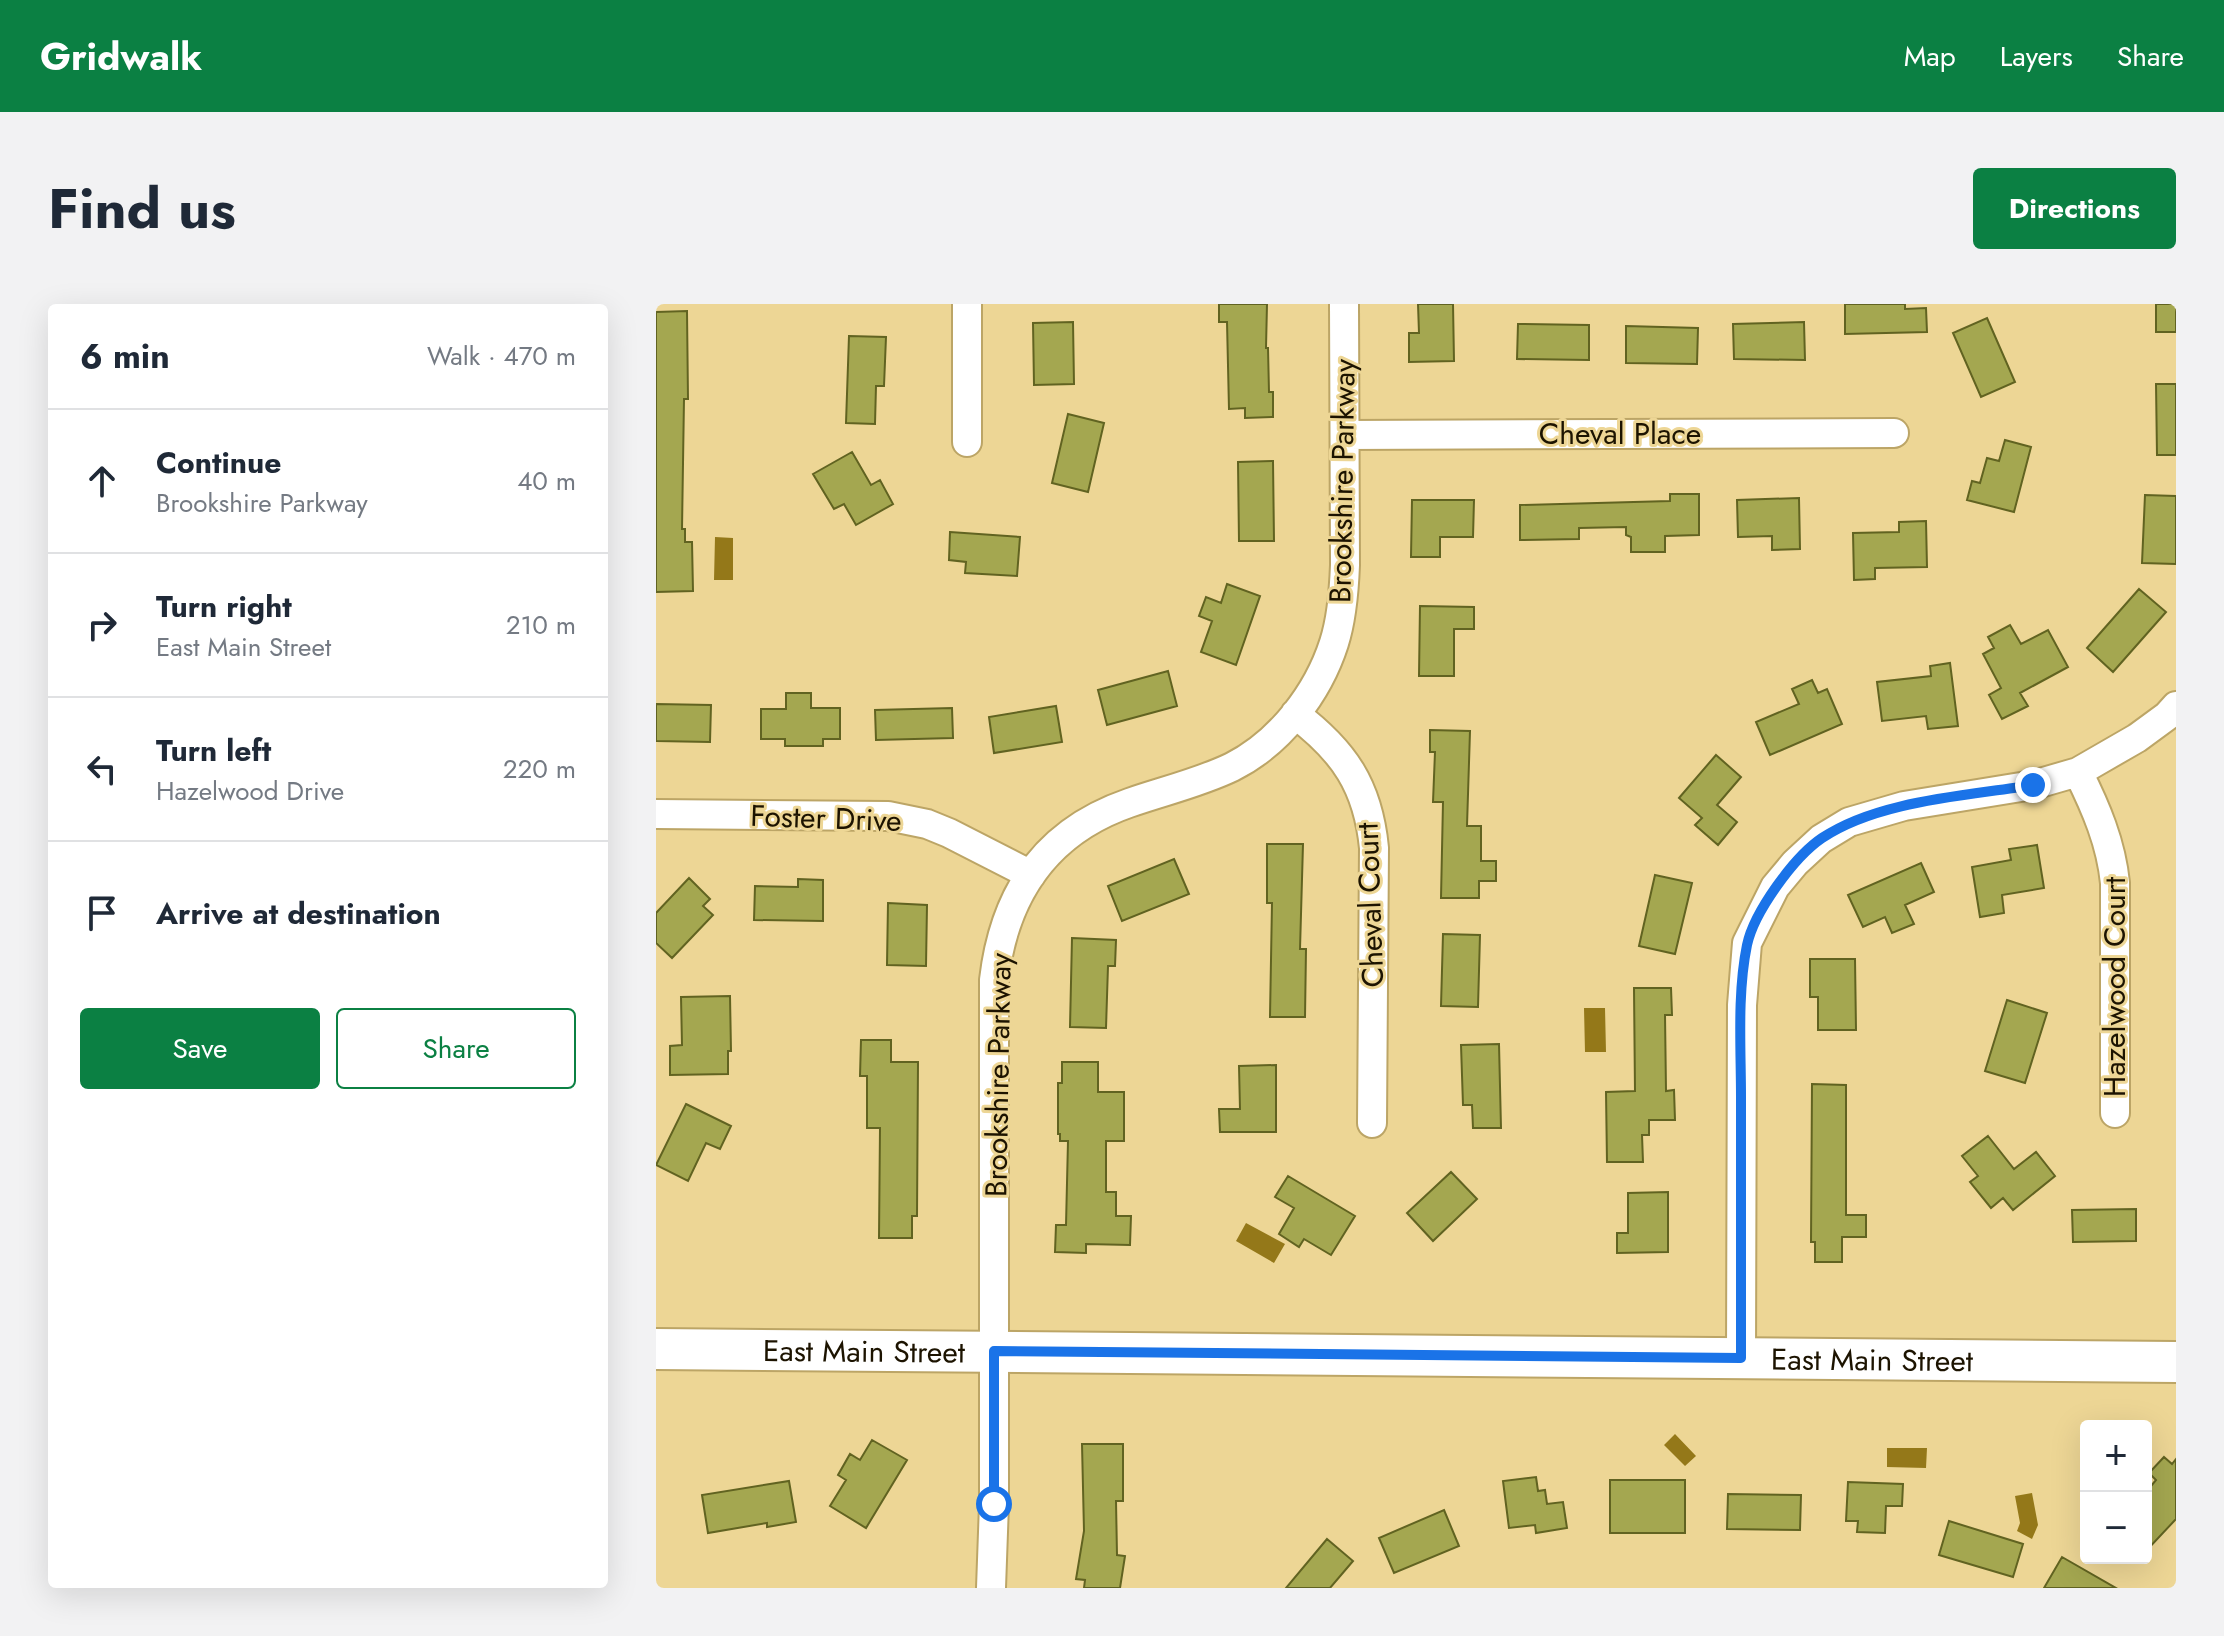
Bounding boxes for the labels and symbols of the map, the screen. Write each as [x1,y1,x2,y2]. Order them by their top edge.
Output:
street label: Brookshire Parkway [1318,358,1366,603]
street label: Cheval Place [1539,412,1701,455]
route end [2015,767,2051,803]
street label: Foster Drive [750,794,902,842]
street label: Cheval Court [1346,821,1394,988]
street label: Hazelwood Court [2093,876,2136,1097]
street label: Brookshire Parkway [974,952,1022,1197]
street label: East Main Street [763,1328,966,1373]
street label: East Main Street [1771,1337,1974,1382]
route start [976,1486,1012,1522]

